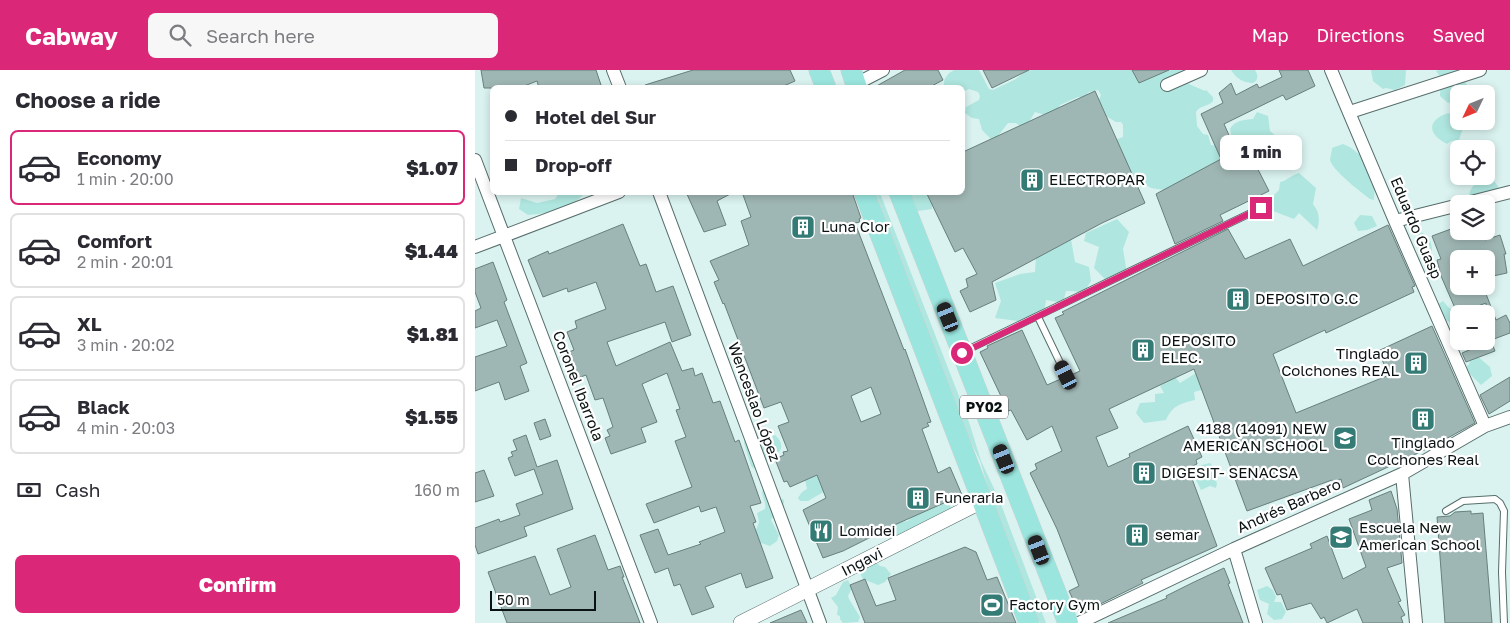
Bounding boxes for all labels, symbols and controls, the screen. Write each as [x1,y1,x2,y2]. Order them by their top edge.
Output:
search box [148,13,498,58]
text: Cabway [25,21,118,50]
icon: search [166,21,194,49]
text: Search here [206,24,315,47]
text: Map [1252,24,1288,46]
text: Directions [1316,24,1404,46]
text: Saved [1432,24,1485,46]
north arrow [1450,85,1495,130]
map controls [1450,85,1495,350]
text: Choose a ride [15,86,161,113]
text: Hotel del Sur [535,105,656,128]
callout: 1 min [1220,136,1302,170]
button: locate [1450,140,1495,185]
text: 1 min [1241,142,1281,162]
icon: car [17,145,62,190]
text: Economy [77,146,162,169]
text: Drop-off [535,153,612,176]
text: $1.07 [406,156,458,179]
building icon: ELECTROPAR [1019,167,1045,193]
text: 1 min · 20:00 [77,169,174,189]
place label: ELECTROPAR [1049,170,1145,188]
street label: Eduardo Guasp [1387,174,1446,281]
button: layers [1450,195,1495,240]
route end [1250,197,1272,219]
building icon: Luna Clor [790,214,816,240]
place label: Luna Clor [821,217,890,235]
icon: car [17,228,62,273]
text: Comfort [77,229,152,252]
text: $1.44 [405,239,458,262]
button: + [1450,250,1495,295]
text: 2 min · 20:01 [77,252,173,272]
building icon: DEPOSITO G.C [1225,286,1251,312]
place label: DEPOSITO G.C [1255,289,1358,307]
car [935,300,960,334]
button: − [1450,305,1495,350]
icon: car [17,311,62,356]
text: XL [77,312,102,335]
text: $1.81 [406,322,458,345]
street label: Coronel Ibarrola [550,328,608,443]
place label: DEPOSITO ELEC. [1161,331,1236,366]
text: 3 min · 20:02 [77,335,175,355]
building icon: DEPOSITO ELEC. [1130,337,1156,363]
street label: Wenceslao López [725,340,785,464]
route start [951,342,973,364]
place label: Tinglado Colchones REAL [1281,344,1399,379]
building icon: Tinglado Colchones REAL [1403,350,1429,376]
car [1052,358,1079,392]
icon: car [17,394,62,439]
text: Black [77,395,130,418]
road number: PY02 [960,396,1008,418]
text: $1.55 [405,405,458,428]
building icon: Tinglado Colchones Real [1410,406,1436,432]
text: 4 min · 20:03 [77,418,175,438]
place label: 4188 (14091) NEW AMERICAN SCHOOL [1183,419,1327,454]
school or university icon: 4188 (14091) NEW AMERICAN SCHOOL [1332,425,1358,451]
place label: Tinglado Colchones Real [1367,433,1479,468]
car [991,442,1016,476]
building icon: DIGESIT- SENACSA [1131,460,1157,486]
place label: DIGESIT- SENACSA [1161,463,1298,481]
street label: Andrés Barbero [1234,474,1343,536]
icon: cash [15,476,43,504]
text: Cash [55,478,100,501]
text: 160 m [414,480,460,500]
building icon: Funeraria [905,485,931,511]
place label: Funeraria [935,488,1003,506]
restaurant icon: Lomidei [808,518,834,544]
place label: Escuela New American School [1359,518,1481,553]
place label: Lomidei [839,521,896,539]
building icon: semar [1124,522,1150,548]
school or university icon: Escuela New American School [1328,524,1354,550]
place label: semar [1155,525,1199,543]
car [1026,533,1051,567]
street label: Ingavi [838,543,885,579]
button: Confirm [15,555,460,613]
scale bar [490,588,596,611]
text: 50 m [497,591,530,608]
sports icon: Factory Gym [979,592,1005,618]
place label: Factory Gym [1009,595,1100,613]

